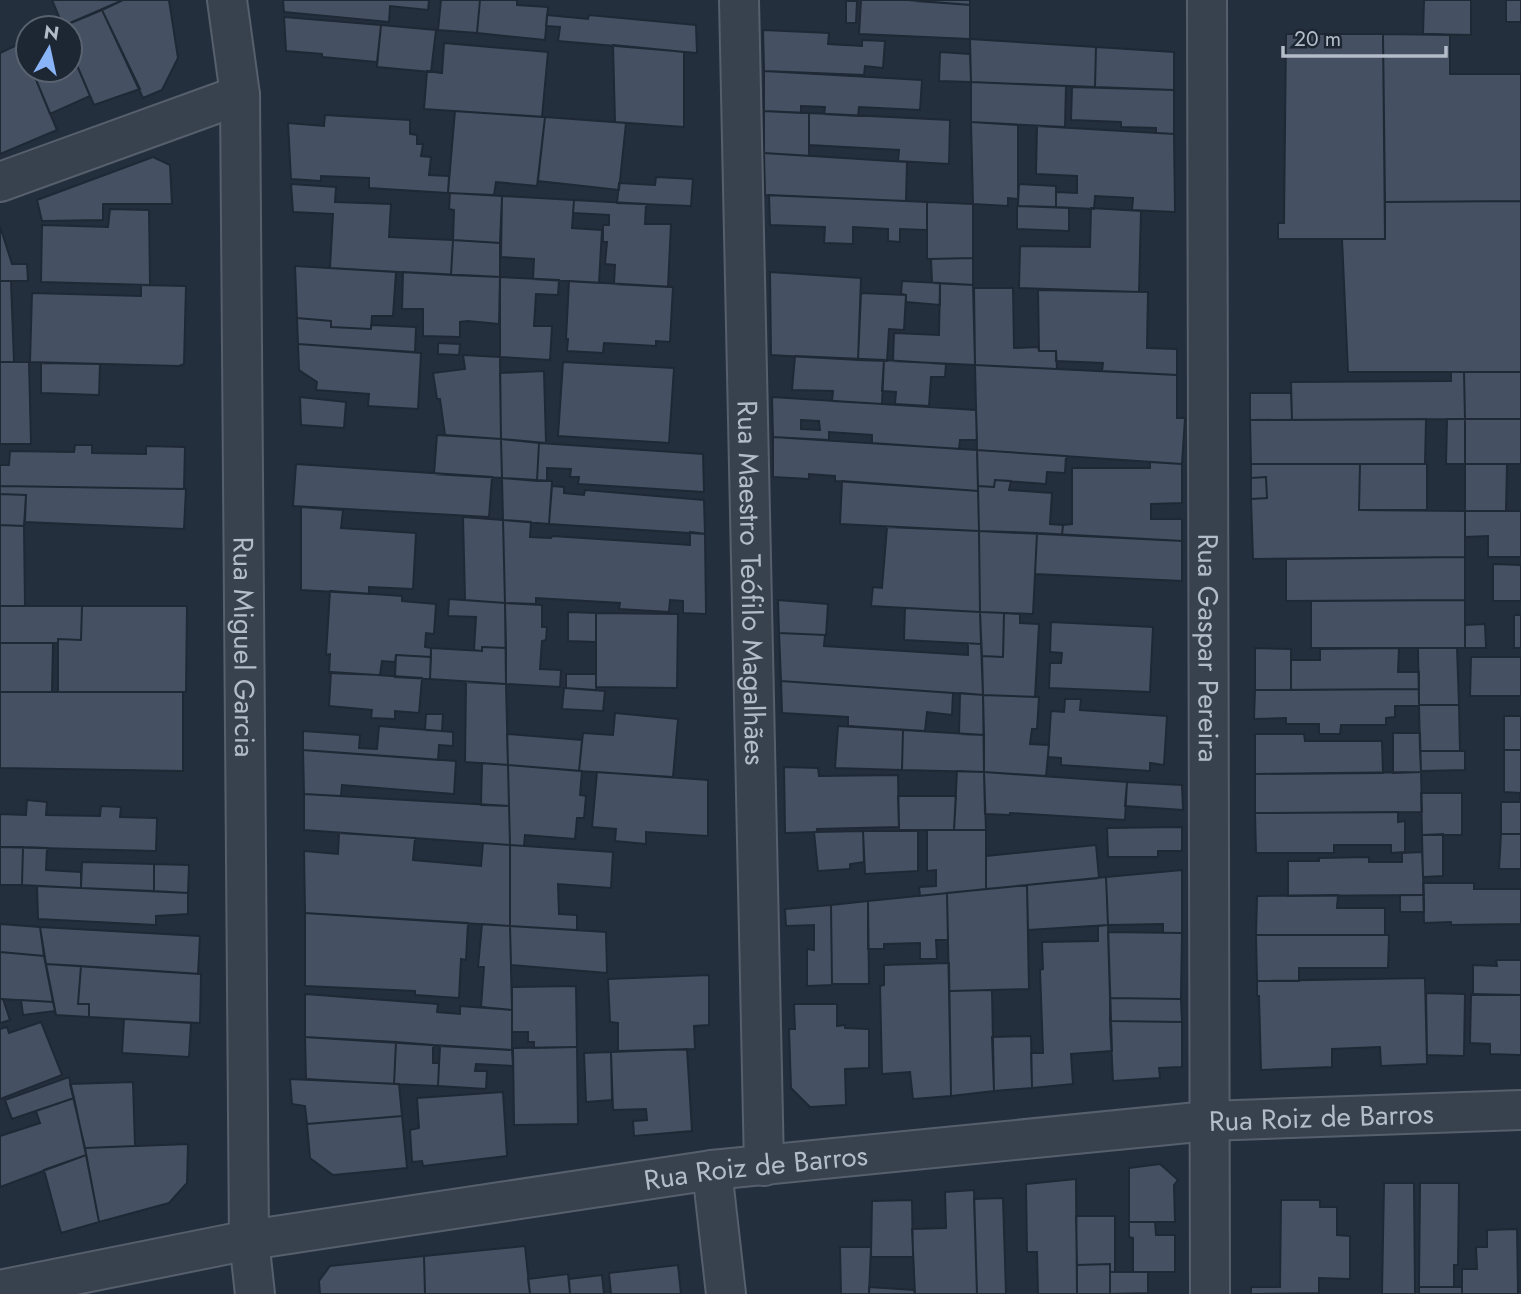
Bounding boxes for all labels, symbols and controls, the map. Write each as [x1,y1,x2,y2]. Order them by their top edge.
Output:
north arrow [14,14,84,84]
scale bar [1283,14,1446,58]
text: N [42,18,61,47]
text: 20 m [1294,24,1341,54]
street label: Rua Maestro Teófilo Magalhães [727,400,775,766]
street label: Rua Gaspar Pereira [1187,533,1229,763]
street label: Rua Miguel Garcia [222,537,265,758]
street label: Rua Roiz de Barros [1208,1093,1435,1142]
street label: Rua Roiz de Barros [641,1135,870,1201]

